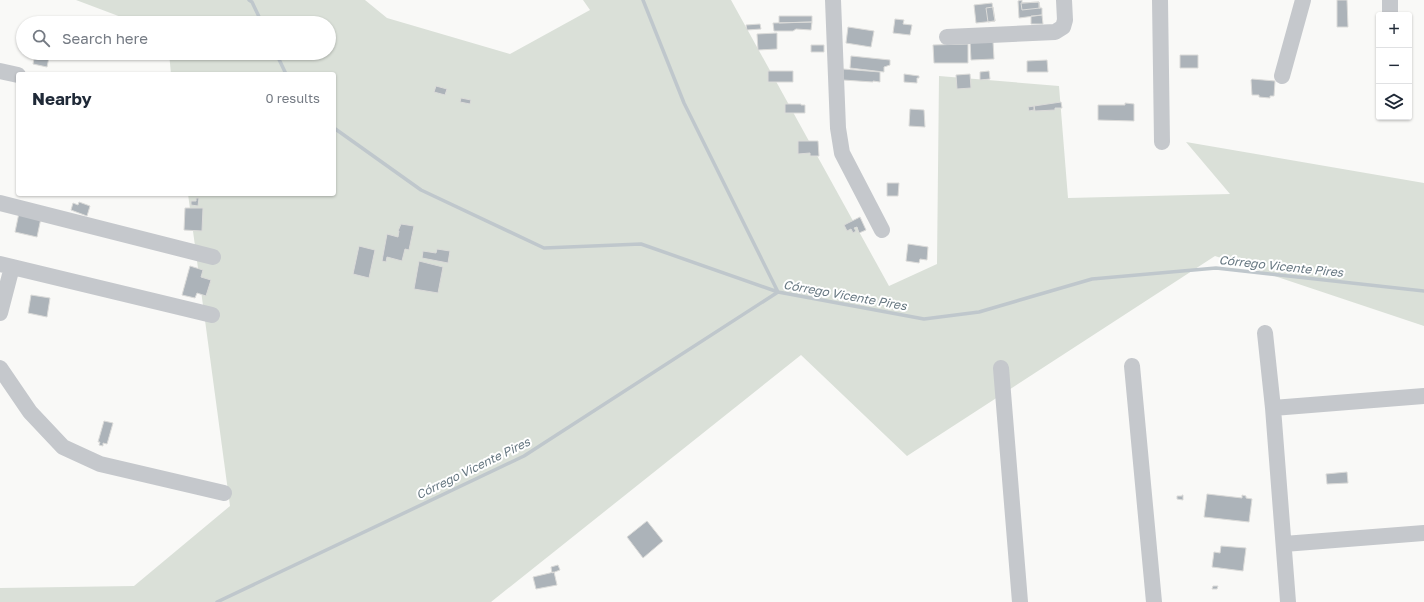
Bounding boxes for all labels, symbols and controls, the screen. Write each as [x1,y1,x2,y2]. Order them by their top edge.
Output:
map controls [1376,12,1412,120]
button: + [1376,12,1412,48]
search box [16,16,336,60]
icon: search [30,27,52,49]
text: Search here [62,29,148,47]
button: − [1376,48,1412,84]
button: layers [1376,84,1412,120]
text: Nearby [32,88,92,109]
text: 0 results [265,90,320,106]
water label: Córrego Vicente Pires [1218,252,1345,280]
water label: Córrego Vicente Pires [782,277,908,313]
water label: Córrego Vicente Pires [414,434,533,502]

